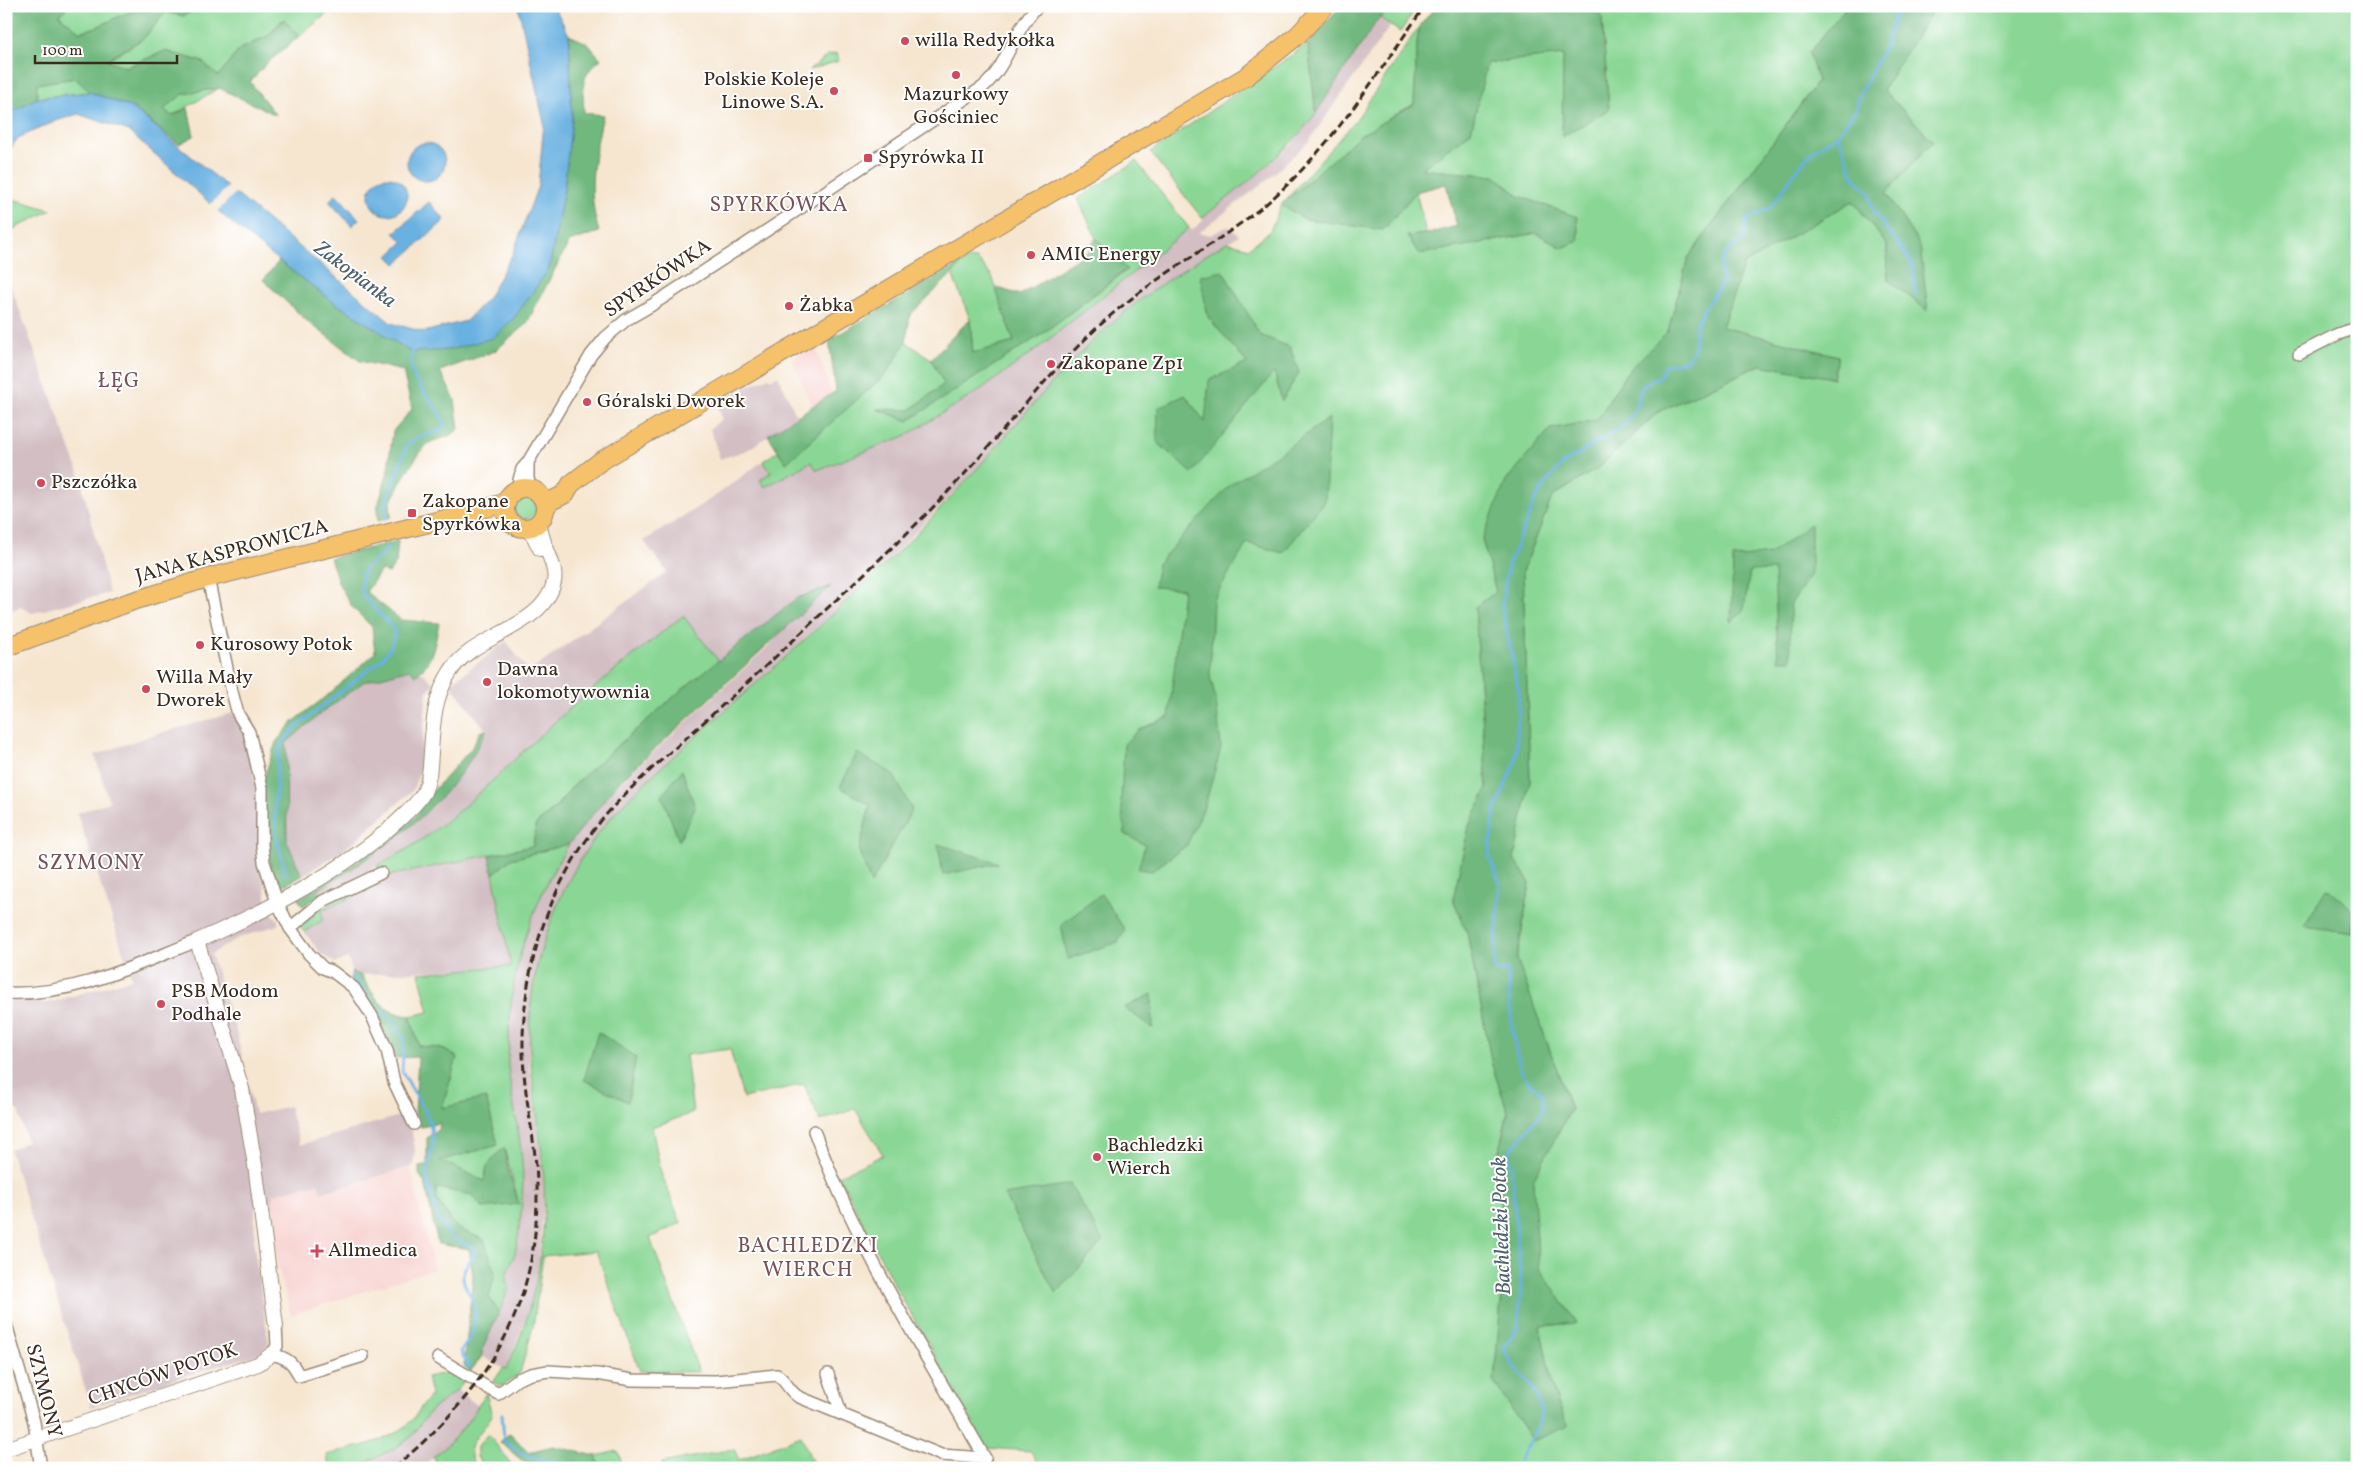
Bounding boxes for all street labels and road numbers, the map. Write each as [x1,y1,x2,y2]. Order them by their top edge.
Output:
street label: SPYRKÓWKA [599,233,717,325]
street label: JANA KASPROWICZA [133,513,331,591]
street label: CHYCÓW POTOK [85,1336,242,1414]
street label: SZYMONY [18,1341,68,1441]

